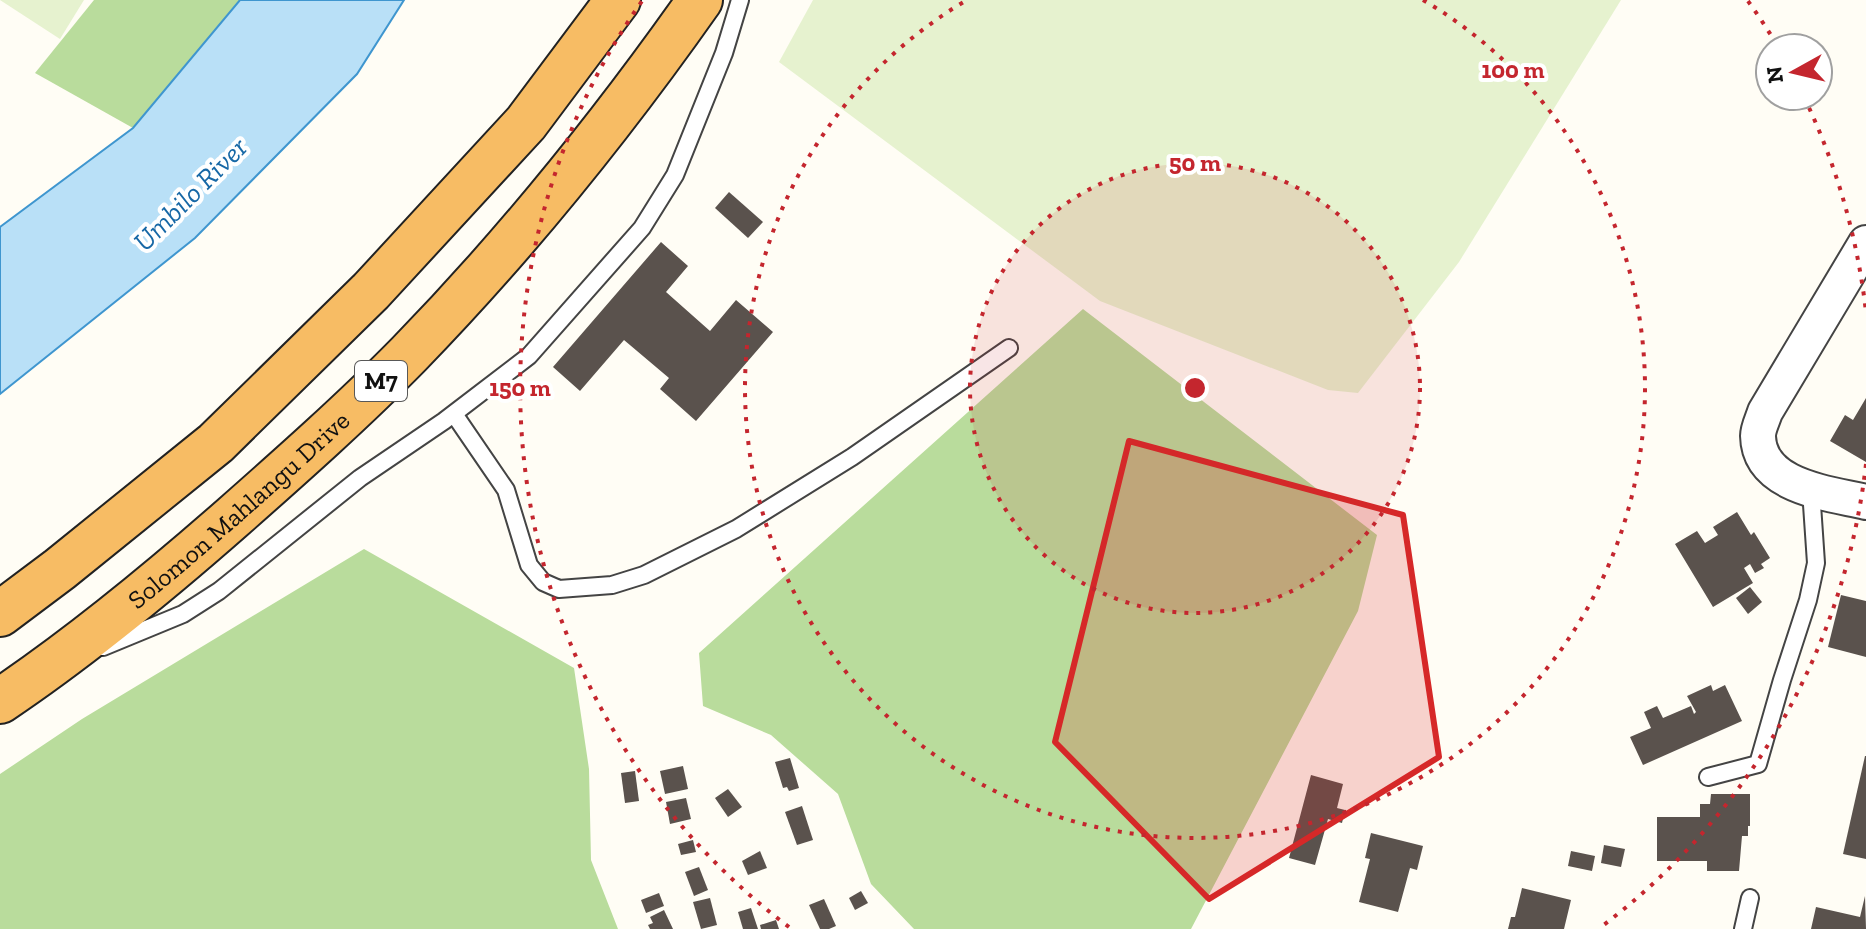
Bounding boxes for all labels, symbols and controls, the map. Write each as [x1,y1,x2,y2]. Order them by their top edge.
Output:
north arrow [1754,32,1834,112]
text: 100 m [1482,55,1544,84]
text: N [1760,64,1789,85]
water label: Umbilo River [127,130,254,258]
text: 50 m [1169,148,1221,177]
road number: M7 [355,361,407,401]
text: 150 m [489,373,551,402]
centre of rings [1181,374,1209,402]
street label: Solomon Mahlangu Drive [121,404,356,616]

